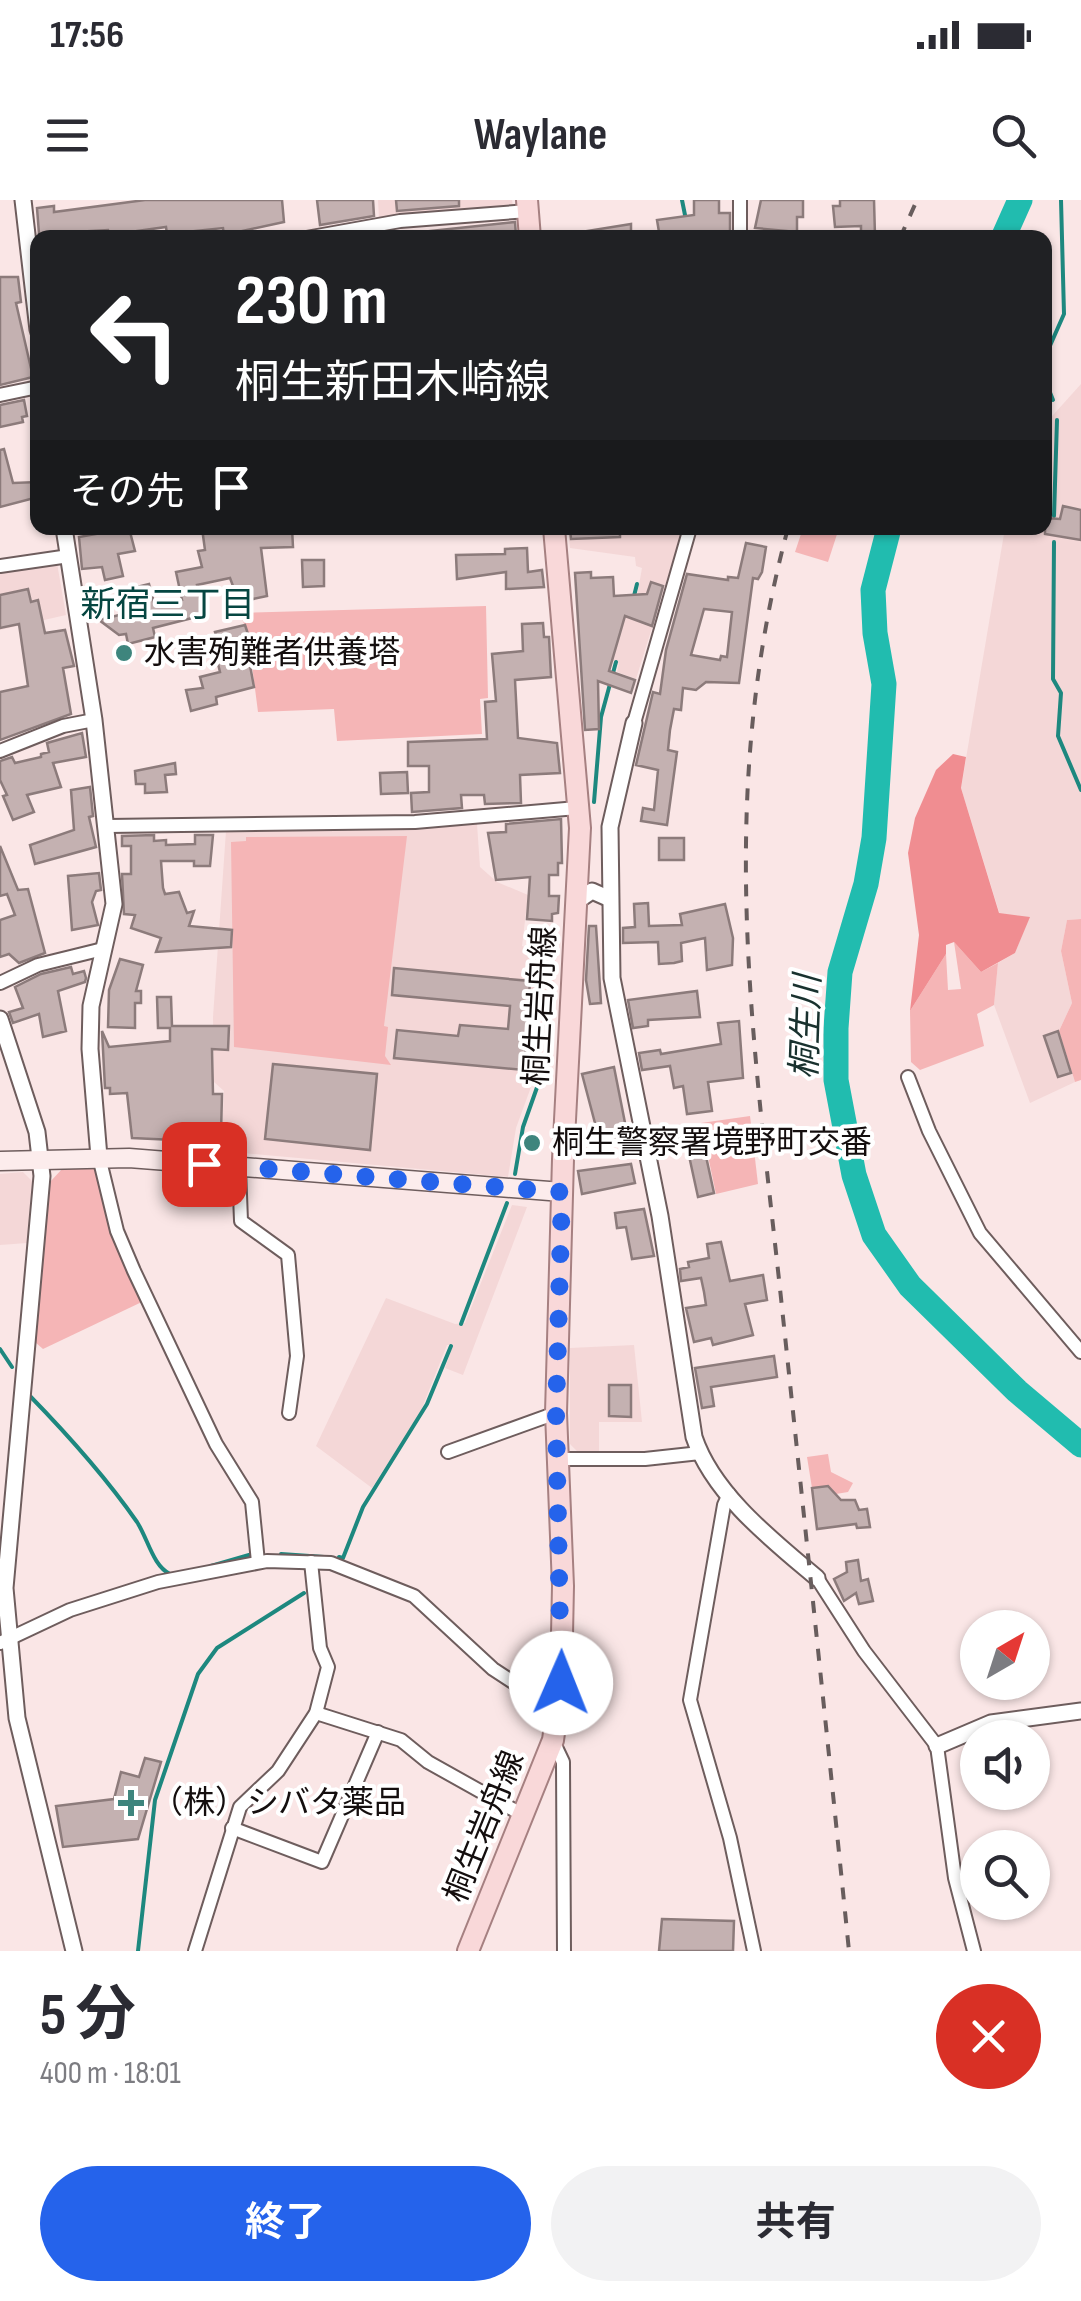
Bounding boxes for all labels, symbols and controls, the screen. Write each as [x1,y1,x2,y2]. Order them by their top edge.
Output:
text: 17:56 [50,13,124,58]
icon: menu [40,108,95,163]
text: Waylane [474,108,607,163]
icon: search [986,108,1041,163]
text: 230 m [235,260,388,344]
icon: left [70,270,200,400]
text: 桐生新田木崎線 [235,356,550,411]
icon: arrive [204,460,259,515]
text: その先 [70,470,184,515]
district label: 新宿三丁目 [80,584,256,627]
place label: 水害殉難者供養塔 [144,634,400,673]
marker: 水害殉難者供養塔 [113,642,135,664]
street label: 桐生岩舟線 [517,925,565,1087]
water label: 桐生川 [784,970,830,1080]
pin [162,1122,247,1207]
place label: 桐生警察署境野町交番 [552,1124,872,1163]
marker: 桐生警察署境野町交番 [521,1132,543,1154]
icon: arrive [177,1137,232,1192]
north arrow [960,1610,1050,1700]
map controls [960,1610,1050,1920]
position arrow [509,1631,613,1735]
button: sound [960,1720,1050,1810]
street label: 桐生岩舟線 [437,1746,533,1908]
place label: （株）シバタ薬品 [151,1784,406,1823]
marker: （株）シバタ薬品 [120,1792,142,1814]
button: search [960,1830,1050,1920]
text: 5 分 [40,1980,136,2052]
button: close [936,1984,1041,2089]
text: 400 m · 18:01 [40,2054,181,2093]
button: 終了 [40,2166,531,2281]
button: 共有 [551,2166,1041,2281]

